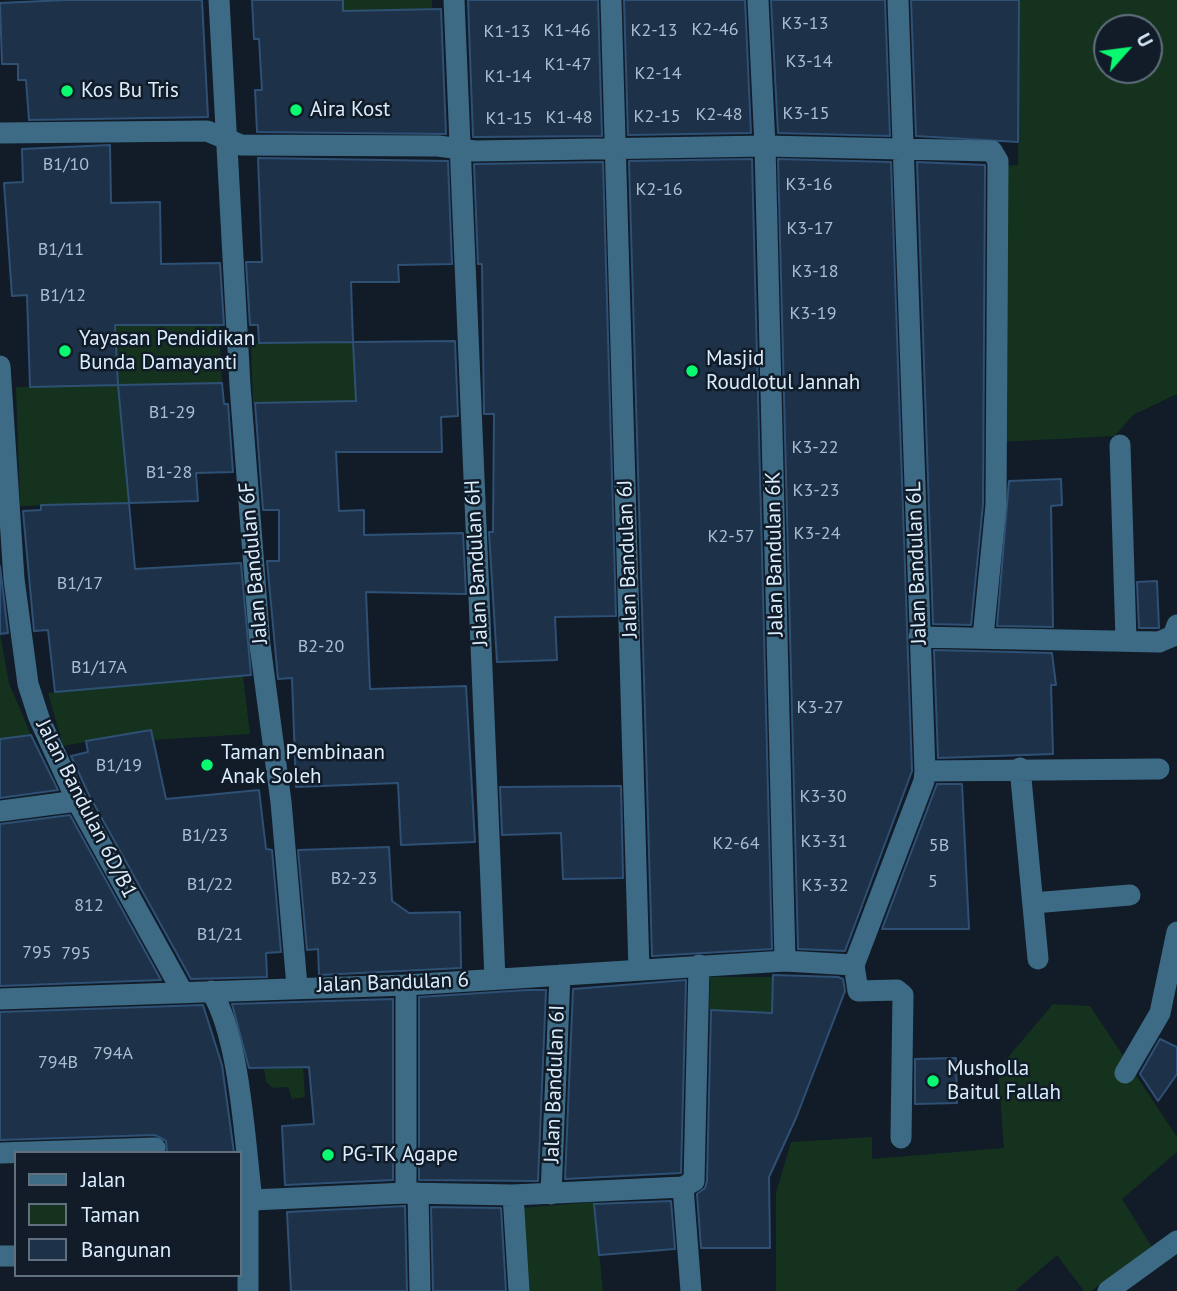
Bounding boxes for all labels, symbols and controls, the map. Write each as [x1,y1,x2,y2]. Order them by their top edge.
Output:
house number: K3-13 [782,13,828,35]
north arrow [1093,14,1163,84]
house number: K2-46 [692,19,738,41]
house number: K1-46 [544,20,590,42]
house number: K2-13 [631,20,677,42]
house number: K1-13 [484,21,530,43]
text: U [1131,29,1158,51]
house number: K3-14 [786,51,832,73]
house number: K1-47 [545,54,591,76]
house number: K2-14 [635,63,681,85]
house number: K1-14 [485,66,531,88]
place label: Kos Bu Tris [81,78,179,104]
marker: Kos Bu Tris [59,83,75,99]
place label: Aira Kost [310,97,390,123]
marker: Aira Kost [288,102,304,118]
house number: K3-15 [783,103,829,125]
house number: K2-48 [696,104,742,126]
house number: K2-15 [634,106,680,128]
house number: K1-48 [546,107,592,129]
house number: K1-15 [486,108,532,130]
house number: B1/10 [43,154,89,176]
house number: K3-16 [786,174,832,196]
house number: K2-16 [636,179,682,201]
house number: K3-17 [787,218,833,240]
house number: B1/11 [38,239,84,261]
house number: K3-18 [792,261,838,283]
house number: B1/12 [40,285,86,307]
house number: K3-19 [790,303,836,325]
place label: Yayasan Pendidikan Bunda Damayanti [79,326,255,376]
marker: Yayasan Pendidikan Bunda Damayanti [57,343,73,359]
place label: Masjid Roudlotul Jannah [706,346,860,396]
marker: Masjid Roudlotul Jannah [684,363,700,379]
house number: B1-29 [149,402,195,424]
house number: K3-22 [792,437,838,459]
house number: B1-28 [146,462,192,484]
street label: Jalan Bandulan 6K [761,471,789,637]
street label: Jalan Bandulan 6H [460,479,494,647]
street label: Jalan Bandulan 6J [613,480,643,638]
house number: K3-23 [793,480,839,502]
street label: Jalan Bandulan 6F [234,481,274,645]
street label: Jalan Bandulan 6L [902,481,932,645]
house number: K3-24 [794,523,840,545]
house number: K2-57 [708,526,754,548]
house number: B1/17 [57,573,103,595]
house number: B2-20 [298,636,344,658]
house number: B1/17A [71,657,127,679]
house number: K3-27 [797,697,843,719]
street label: Jalan Bandulan 6D/B1 [30,716,142,902]
place label: Taman Pembinaan Anak Soleh [221,740,385,790]
house number: B1/19 [96,755,142,777]
marker: Taman Pembinaan Anak Soleh [199,757,215,773]
house number: K3-30 [800,786,846,808]
house number: B1/23 [182,825,228,847]
house number: K3-31 [801,831,847,853]
house number: K2-64 [713,833,759,855]
house number: 5B [929,835,949,857]
house number: B2-23 [331,868,377,890]
house number: 5 [928,871,938,893]
house number: B1/22 [187,874,233,896]
house number: K3-32 [802,875,848,897]
house number: 812 [74,895,104,917]
house number: B1/21 [197,924,243,946]
house number: 795 [22,942,52,964]
house number: 795 [61,943,91,965]
street label: Jalan Bandulan 6 [317,968,469,998]
street label: Jalan Bandulan 6I [540,1005,570,1163]
house number: 794A [93,1043,133,1065]
house number: 794B [38,1052,78,1074]
place label: Musholla Baitul Fallah [947,1056,1061,1106]
marker: Musholla Baitul Fallah [925,1073,941,1089]
place label: PG-TK Agape [342,1142,458,1168]
marker: PG-TK Agape [320,1147,336,1163]
legend [14,1151,242,1277]
text: Jalan [81,1166,126,1193]
text: Taman [81,1201,140,1228]
text: Bangunan [81,1236,171,1263]

